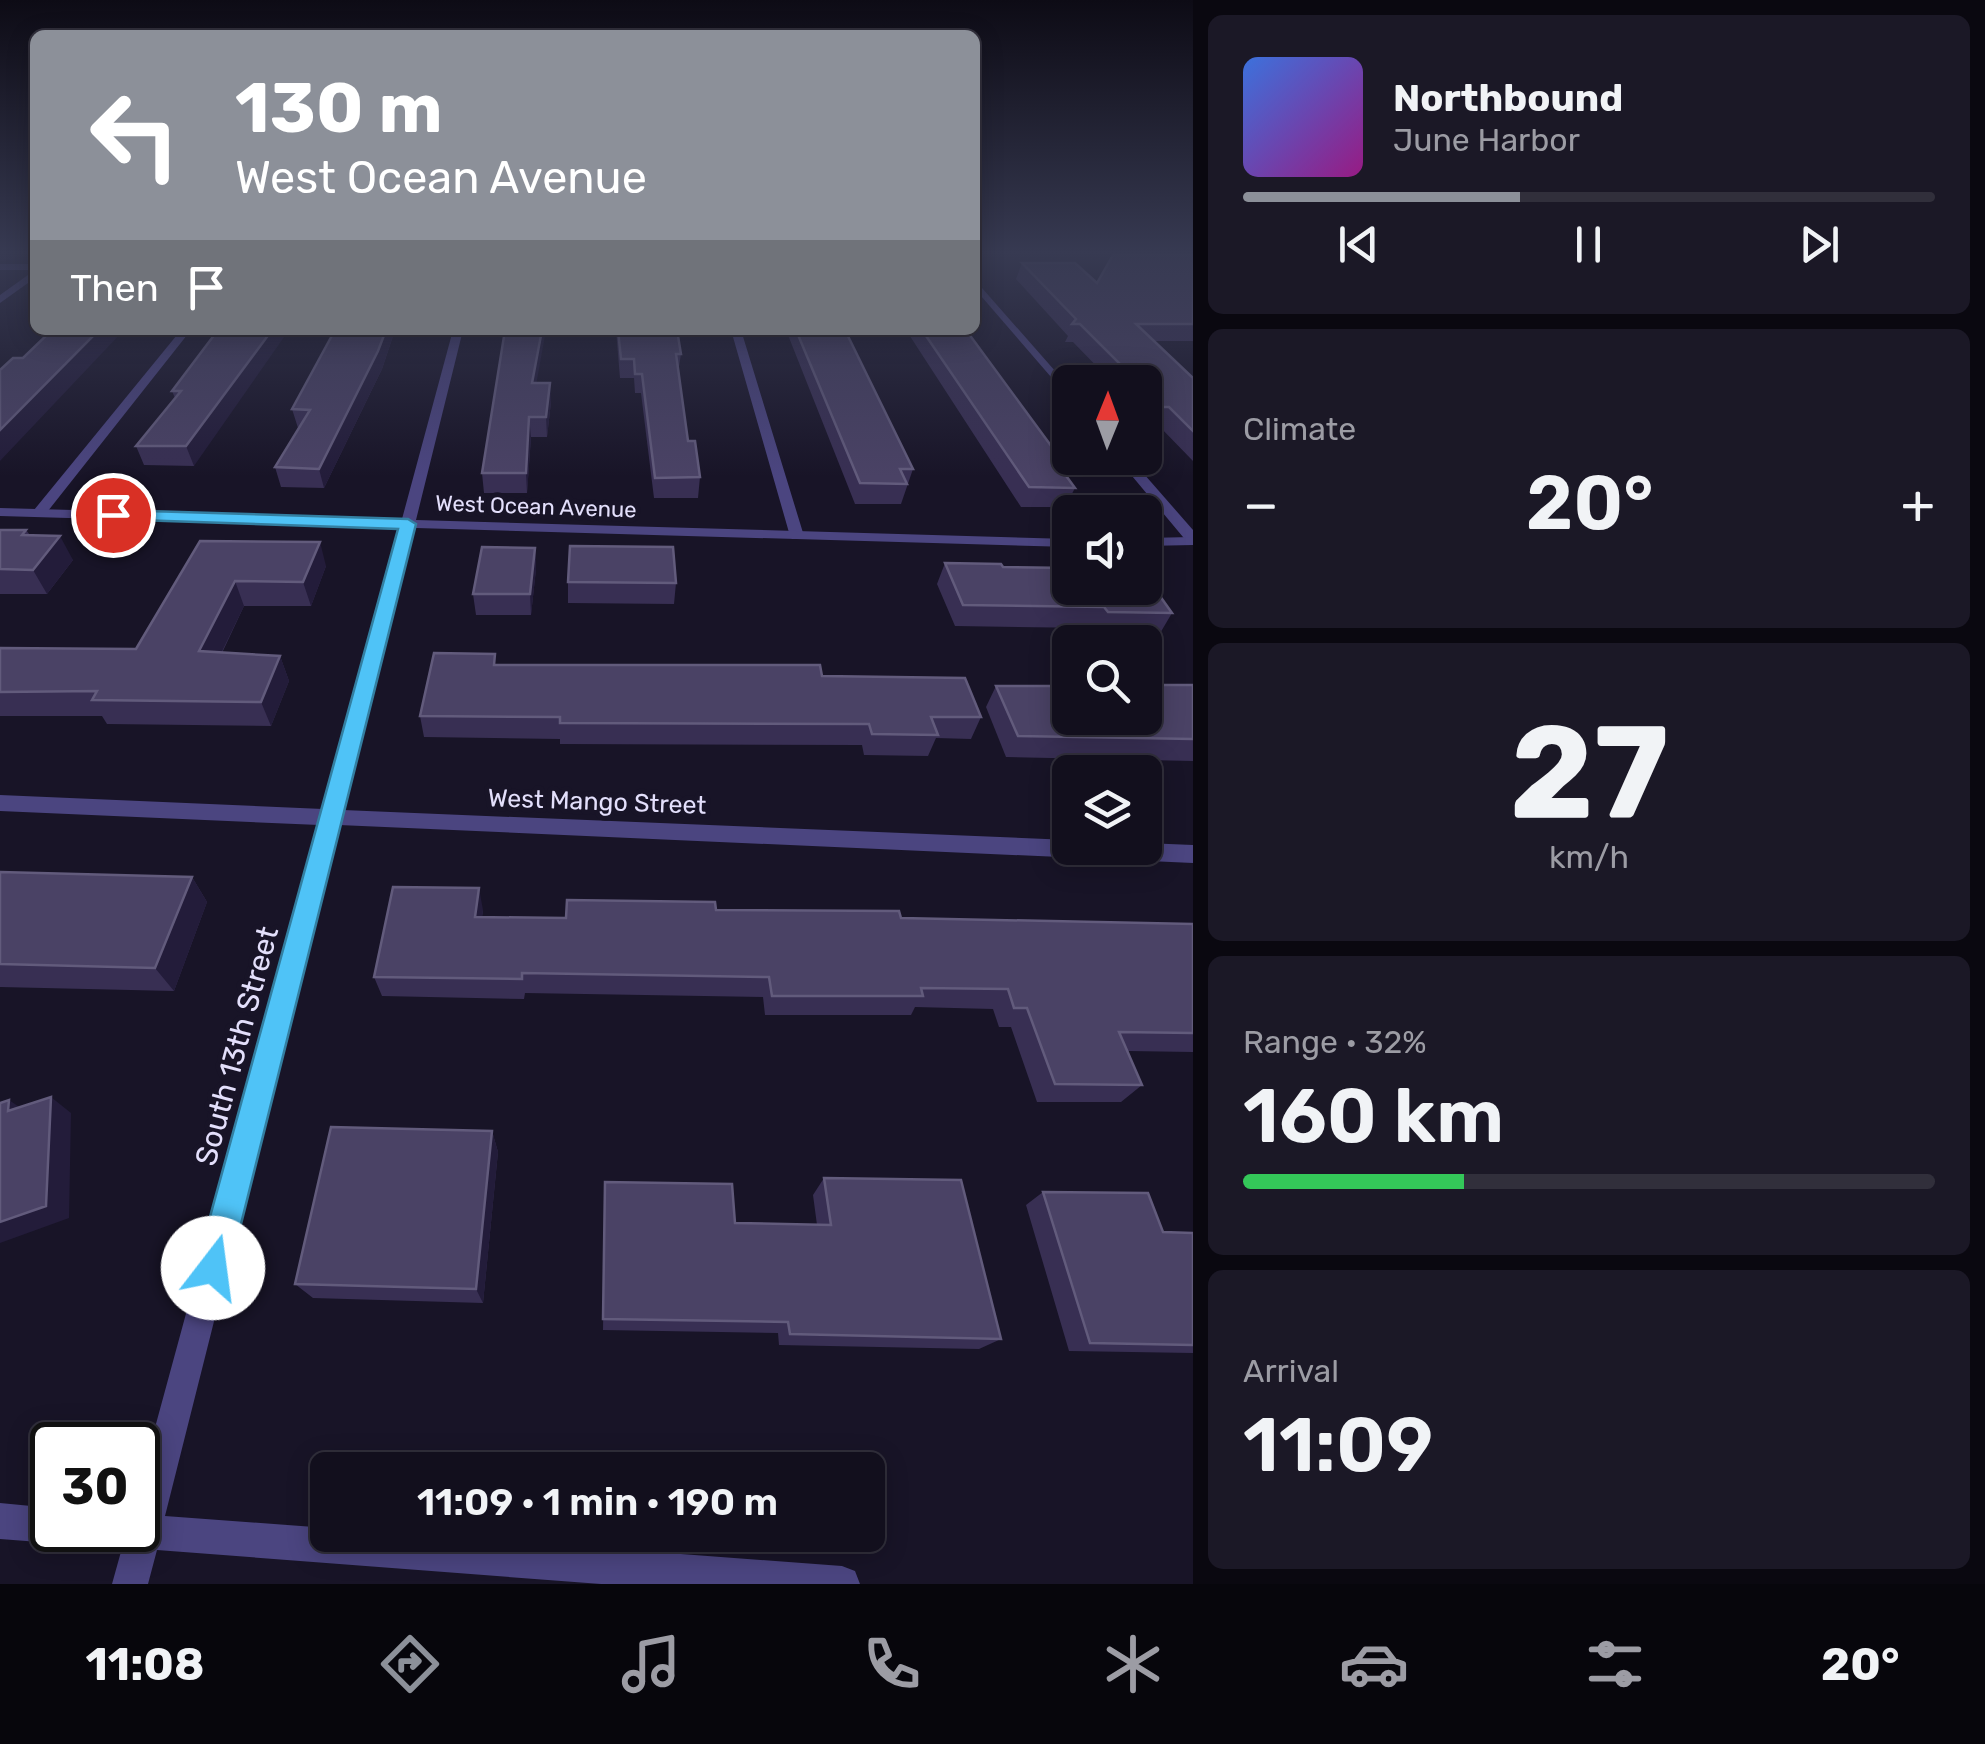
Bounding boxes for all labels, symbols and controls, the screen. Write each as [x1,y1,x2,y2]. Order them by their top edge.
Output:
text: 130 m [235,67,443,150]
icon: left [70,70,200,200]
text: Northbound [1393,75,1623,121]
text: June Harbor [1393,121,1580,159]
text: West Ocean Avenue [235,151,647,204]
icon: previous [1331,217,1386,272]
icon: pause [1561,217,1616,272]
icon: next [1792,217,1847,272]
icon: arrive [179,260,234,315]
text: Then [70,265,159,311]
north arrow [1052,365,1162,475]
map controls [1052,365,1162,865]
text: Climate [1243,410,1356,448]
text: 20° [1526,459,1654,548]
text: − [1243,472,1279,537]
text: + [1901,472,1935,537]
pin [71,473,156,558]
icon: arrive [86,488,141,543]
street label: West Ocean Avenue [435,489,637,524]
button: sound [1052,495,1162,605]
button: search [1052,625,1162,735]
text: 27 [1510,695,1669,850]
button: layers [1052,755,1162,865]
street label: West Mango Street [487,783,707,820]
text: km/h [1549,838,1629,876]
street label: South 13th Street [188,922,286,1170]
text: Range · 32% [1243,1023,1427,1061]
text: 160 km [1243,1072,1504,1161]
position arrow [161,1216,265,1320]
text: Arrival [1243,1352,1339,1390]
text: 11:09 [1243,1401,1433,1490]
speed limit sign: 30 [30,1422,160,1552]
text: 11:09 · 1 min · 190 m [417,1479,778,1525]
icon: directions [375,1629,445,1699]
icon: music [616,1629,686,1699]
icon: phone [857,1629,927,1699]
icon: climate [1098,1629,1168,1699]
icon: car [1339,1629,1409,1699]
icon: filters [1580,1629,1650,1699]
text: 11:08 [85,1638,204,1691]
text: 20° [1821,1638,1899,1691]

